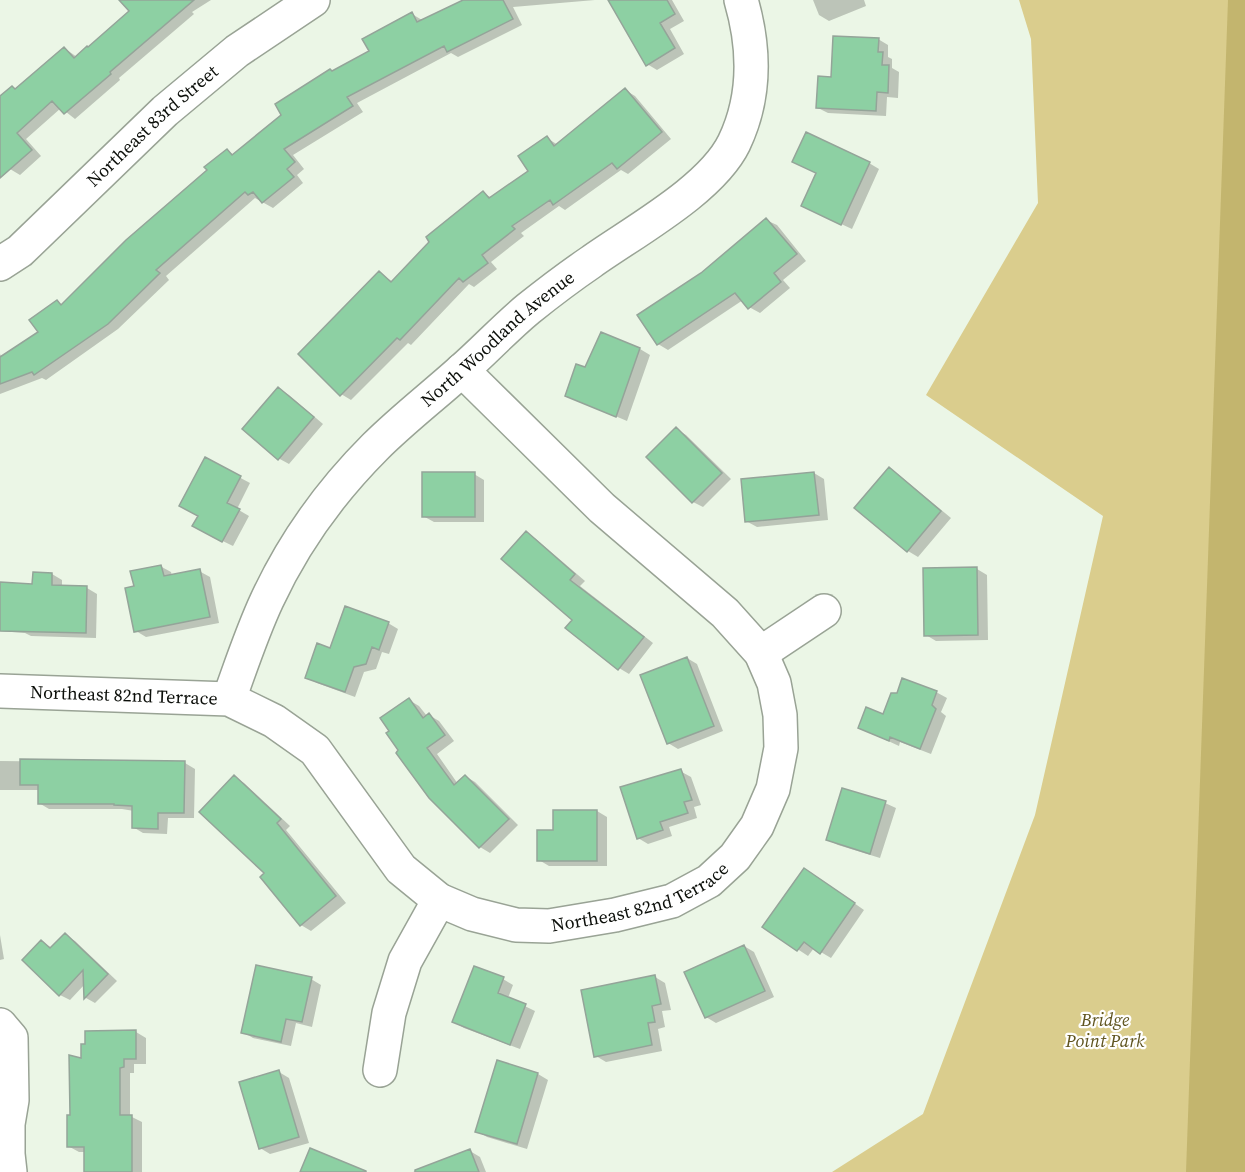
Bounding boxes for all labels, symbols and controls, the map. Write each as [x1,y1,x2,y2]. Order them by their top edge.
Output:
street label: Northeast 83rd Street [81,59,223,192]
street label: North Woodland Avenue [415,265,579,412]
street label: Northeast 82nd Terrace [30,679,218,711]
street label: Northeast 82nd Terrace [549,856,734,937]
park label: Bridge Point Park [1064,1007,1145,1053]

